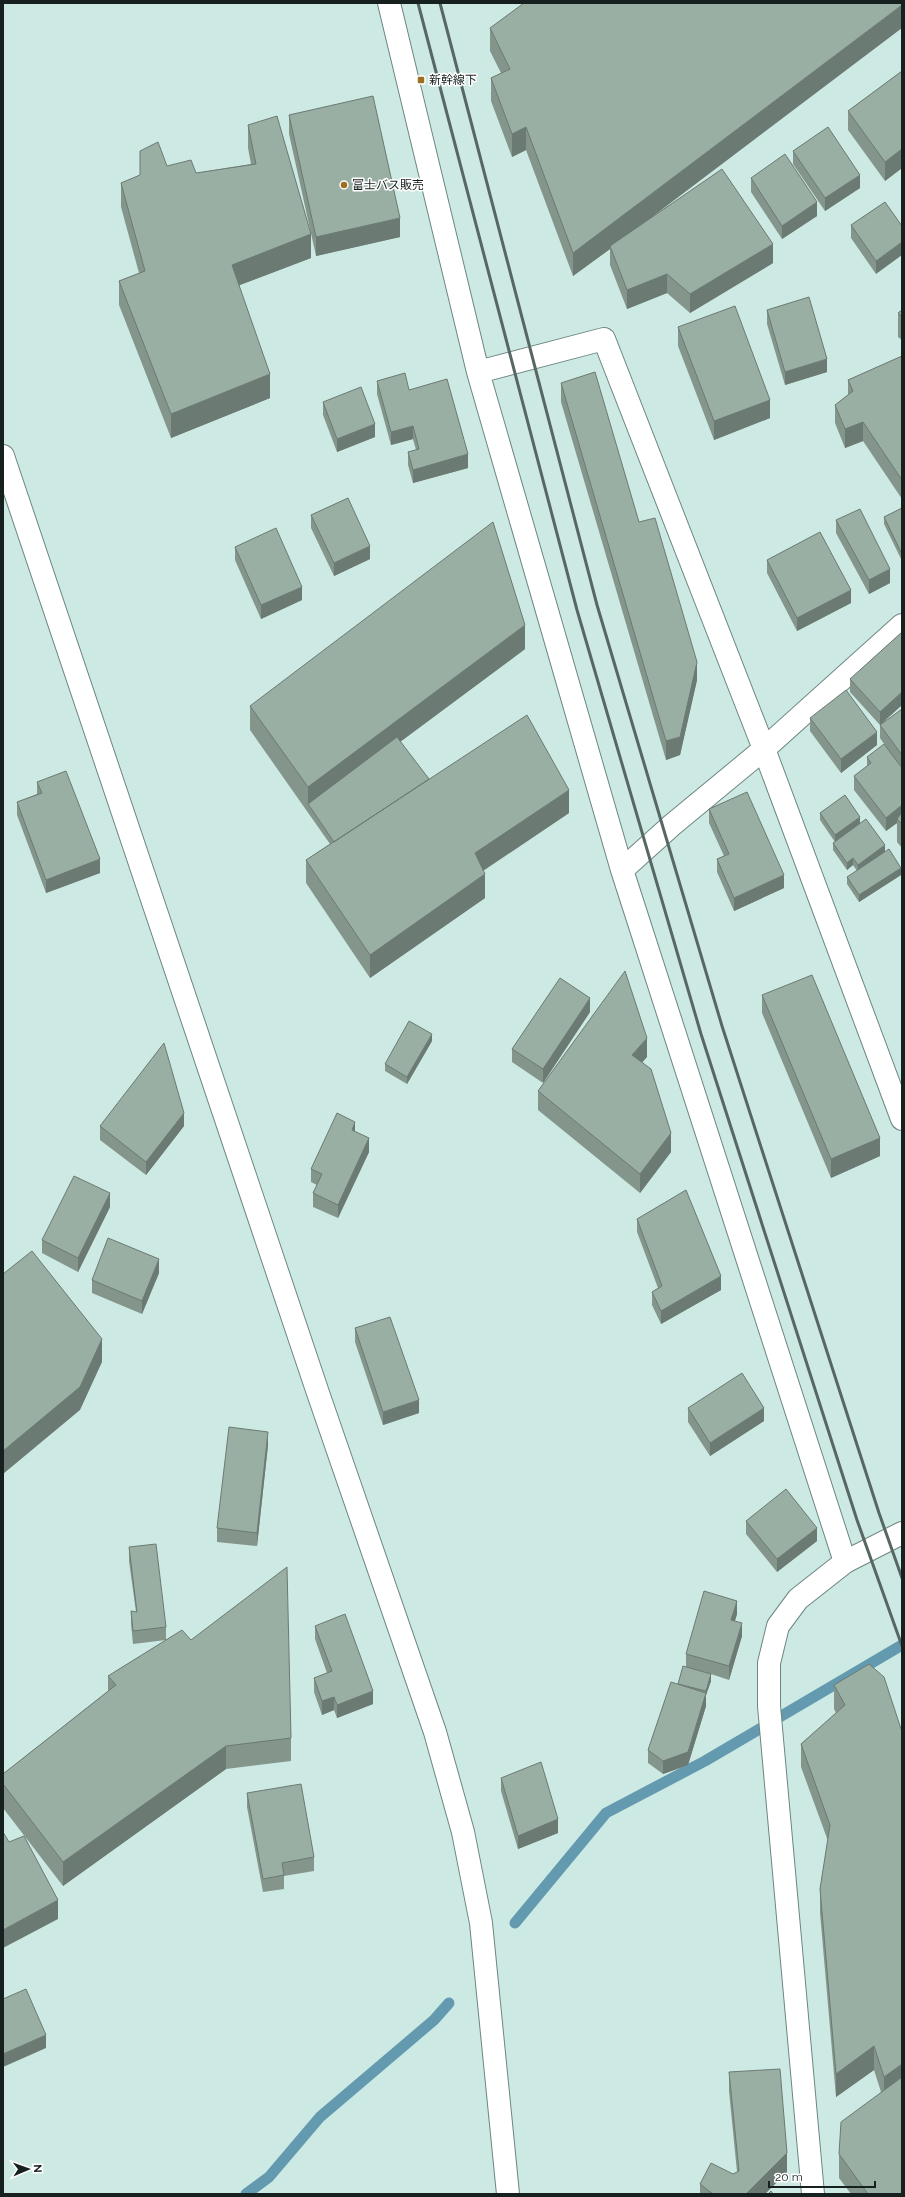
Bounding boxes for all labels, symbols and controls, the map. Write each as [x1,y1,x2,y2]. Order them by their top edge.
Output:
place label: 新幹線下 [429,73,477,87]
marker: 新幹線下 [416,75,426,85]
place label: 富士バス販売 [352,178,424,192]
marker: 富士バス販売 [339,180,349,190]
north arrow [8,2149,48,2189]
scale bar [769,2163,875,2189]
text: N [31,2164,44,2173]
text: 20 m [775,2170,803,2184]

